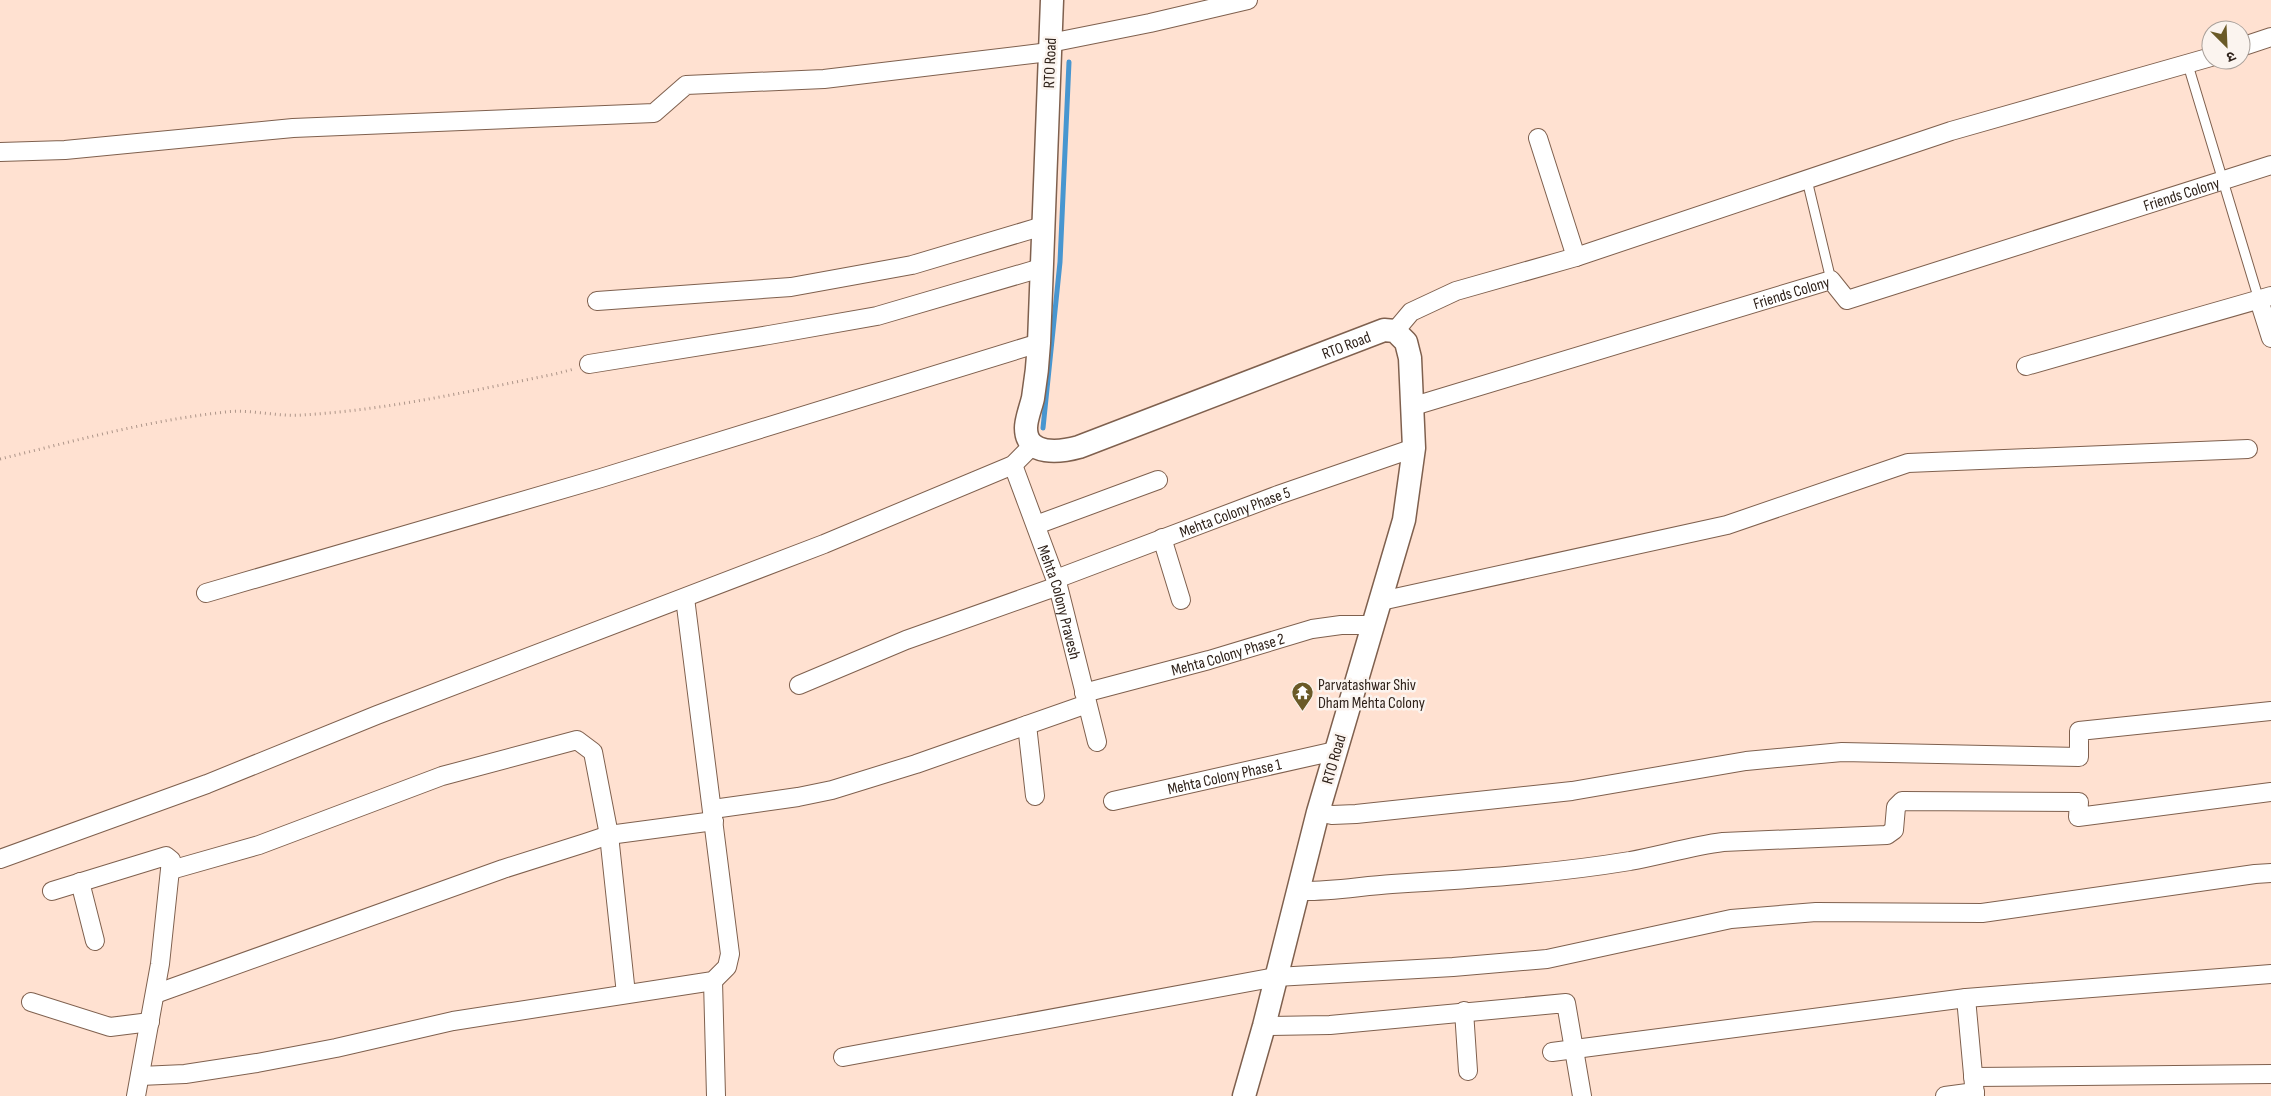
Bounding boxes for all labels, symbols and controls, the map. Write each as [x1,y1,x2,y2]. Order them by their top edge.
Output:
north arrow [2201,20,2251,70]
street label: RTO Road [1040,37,1061,89]
text: उ [2223,47,2238,66]
street label: Friends Colony [2141,174,2222,216]
street label: Friends Colony [1751,273,1832,314]
street label: RTO Road [1320,328,1374,364]
street label: Mehta Colony Phase 5 [1177,483,1293,542]
street label: Mehta Colony Pravesh [1033,543,1084,661]
street label: Mehta Colony Phase 2 [1169,630,1287,681]
place label: Parvatashwar Shiv Dham Mehta Colony [1318,676,1425,713]
temple icon: Parvatashwar Shiv Dham Mehta Colony [1290,681,1314,712]
street label: RTO Road [1318,733,1351,786]
street label: Mehta Colony Phase 1 [1166,755,1284,799]

